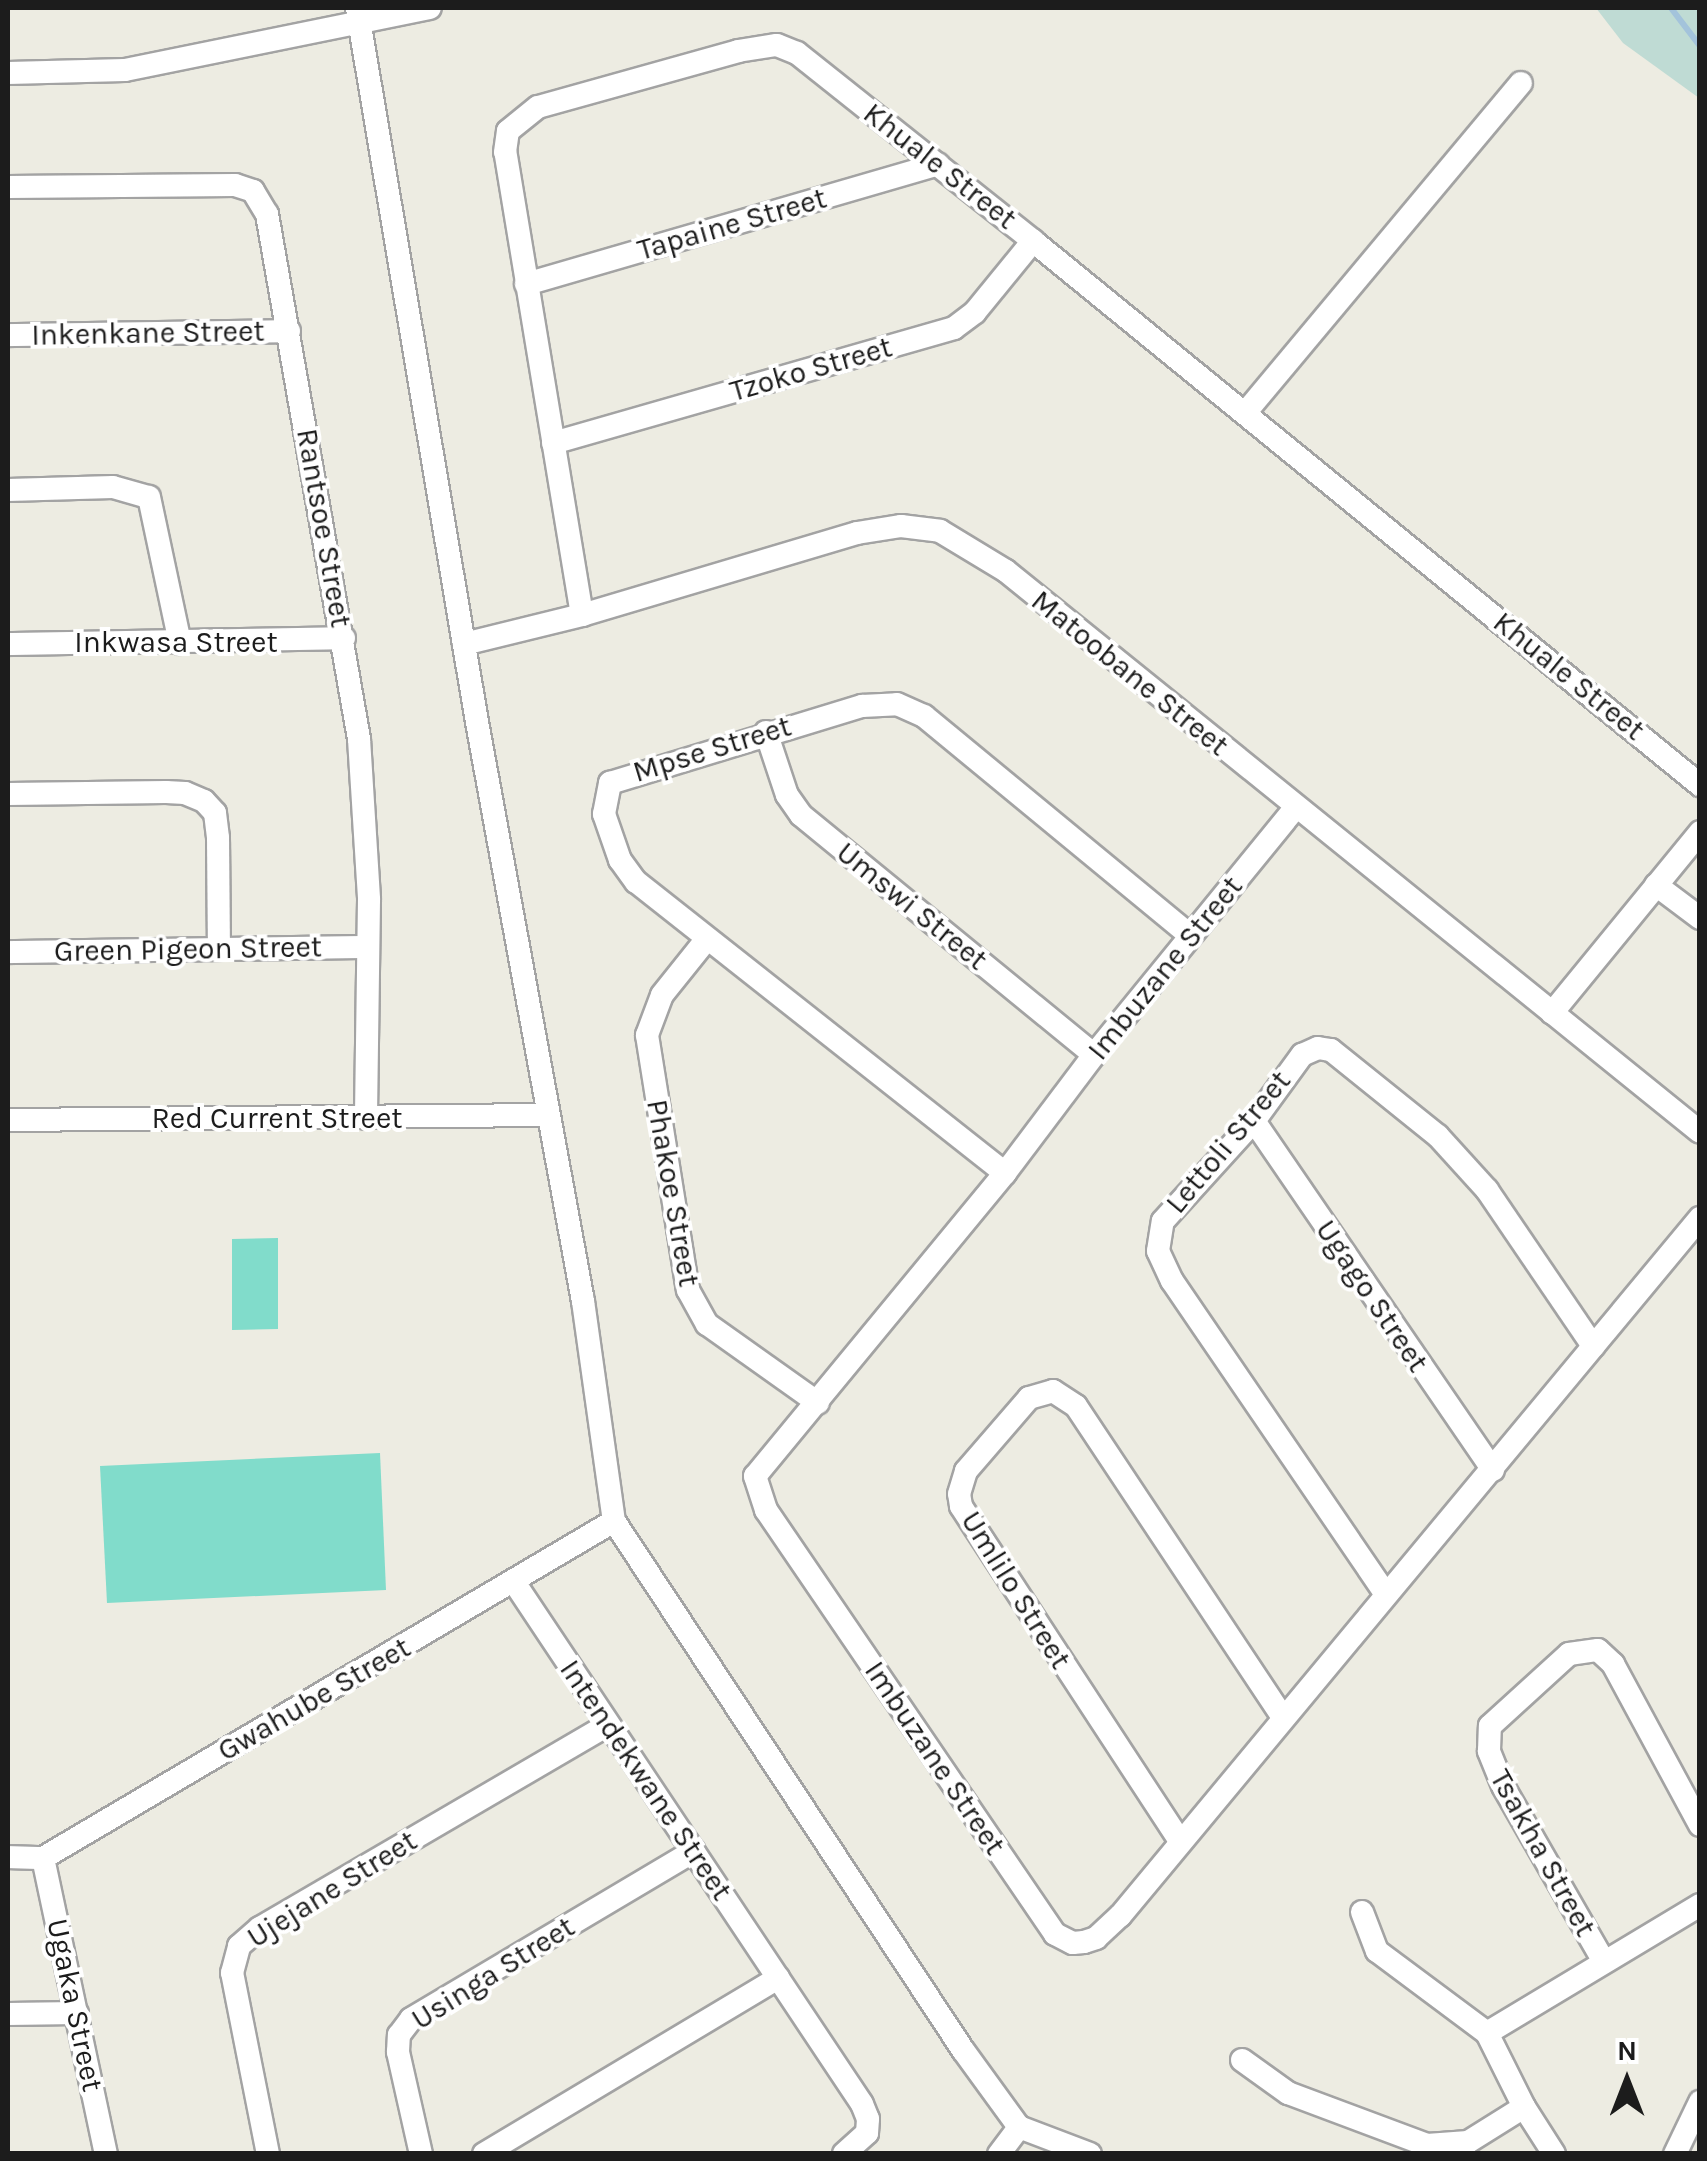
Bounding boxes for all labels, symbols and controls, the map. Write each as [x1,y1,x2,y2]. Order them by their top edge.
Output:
street label: Khuale Street [856,95,1024,237]
street label: Tapaine Street [633,180,831,268]
street label: Inkenkane Street [31,313,265,353]
street label: Tzoko Street [726,329,896,409]
street label: Rantsoe Street [289,426,359,630]
street label: Matoobane Street [1024,582,1236,764]
street label: Khuale Street [1486,604,1652,748]
street label: Inkwasa Street [74,624,278,660]
street label: Mpse Street [629,708,795,790]
street label: Umswi Street [829,834,995,978]
street label: Imbuzane Street [1080,869,1250,1067]
street label: Green Pigeon Street [54,929,322,969]
street label: Lettoli Street [1158,1063,1298,1221]
street label: Phakoe Street [639,1097,707,1289]
street label: Red Current Street [151,1100,403,1136]
street label: Ugago Street [1308,1213,1436,1379]
street label: Umlilo Street [953,1504,1079,1676]
street label: Gwahube Street [211,1629,417,1769]
street label: Intendekwane Street [552,1653,740,1907]
street label: Imbuzane Street [857,1654,1013,1862]
street label: Tsakha Street [1482,1763,1604,1943]
street label: Ujejane Street [240,1823,424,1955]
street label: Usinga Street [405,1909,581,2037]
street label: Ugaka Street [39,1915,111,2095]
north arrow [1577,2031,1677,2131]
text: N [1617,2034,1637,2067]

